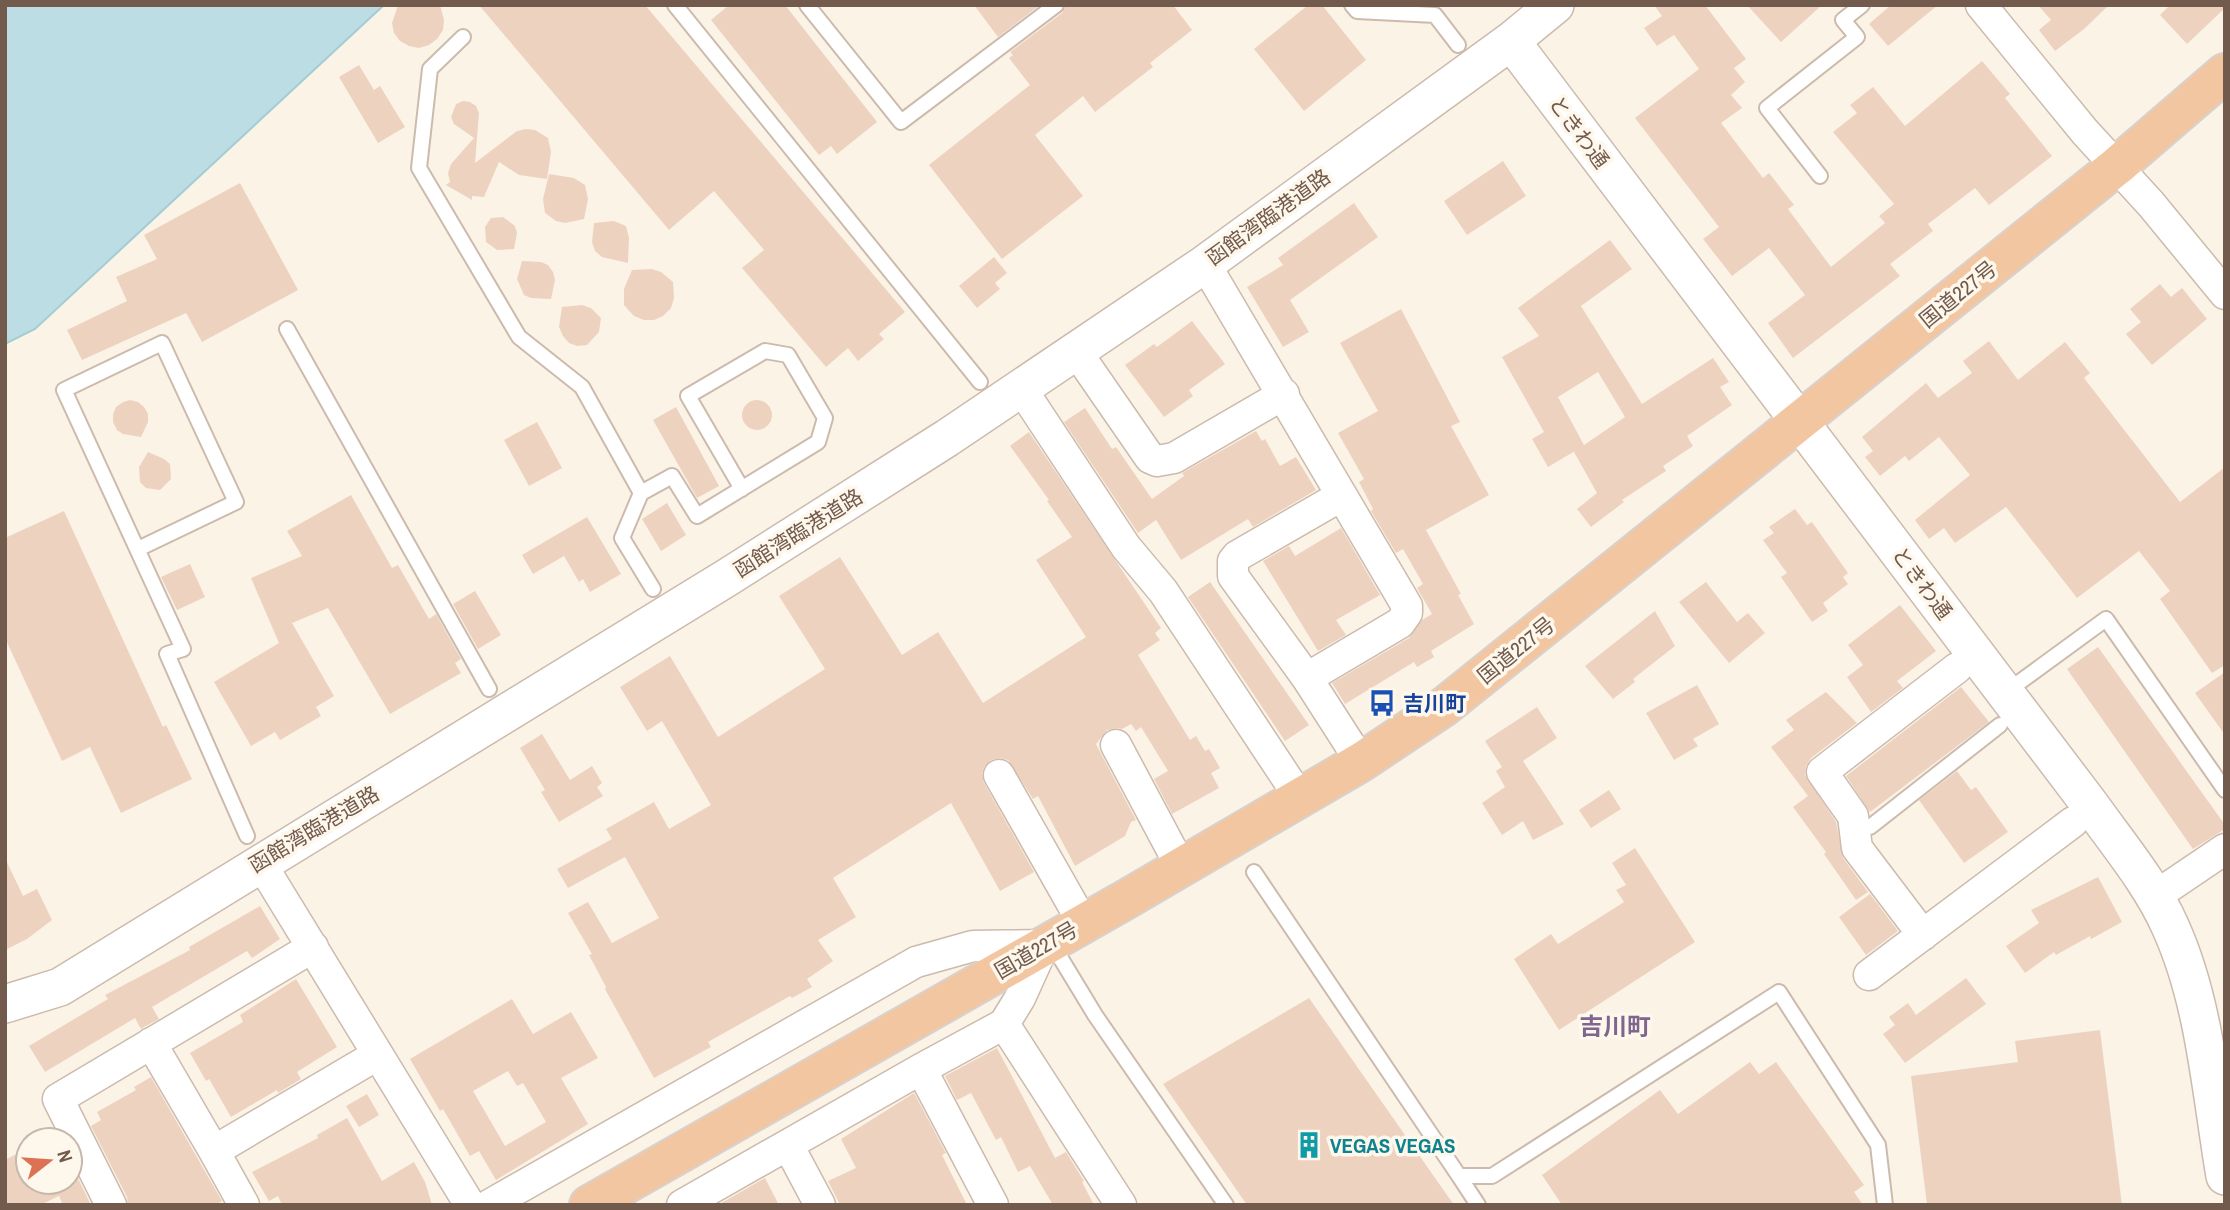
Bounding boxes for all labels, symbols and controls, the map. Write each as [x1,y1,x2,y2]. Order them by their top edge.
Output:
street label: ときわ通 [1542,90,1616,174]
street label: 函館湾臨港道路 [1200,162,1336,272]
street label: 国道227号 [1913,254,2003,334]
street label: 函館湾臨港道路 [728,482,868,584]
street label: ときわ通 [1885,541,1959,625]
street label: 国道227号 [1471,610,1561,690]
bus stop icon: 吉川町 [1367,688,1397,718]
place label: 吉川町 [1403,689,1466,718]
street label: 函館湾臨港道路 [244,779,384,879]
street label: 国道227号 [989,915,1083,985]
district label: 吉川町 [1579,1010,1651,1042]
north arrow [14,1126,84,1196]
building icon: VEGAS VEGAS [1294,1130,1324,1160]
place label: VEGAS VEGAS [1330,1131,1455,1160]
text: N [51,1147,79,1165]

